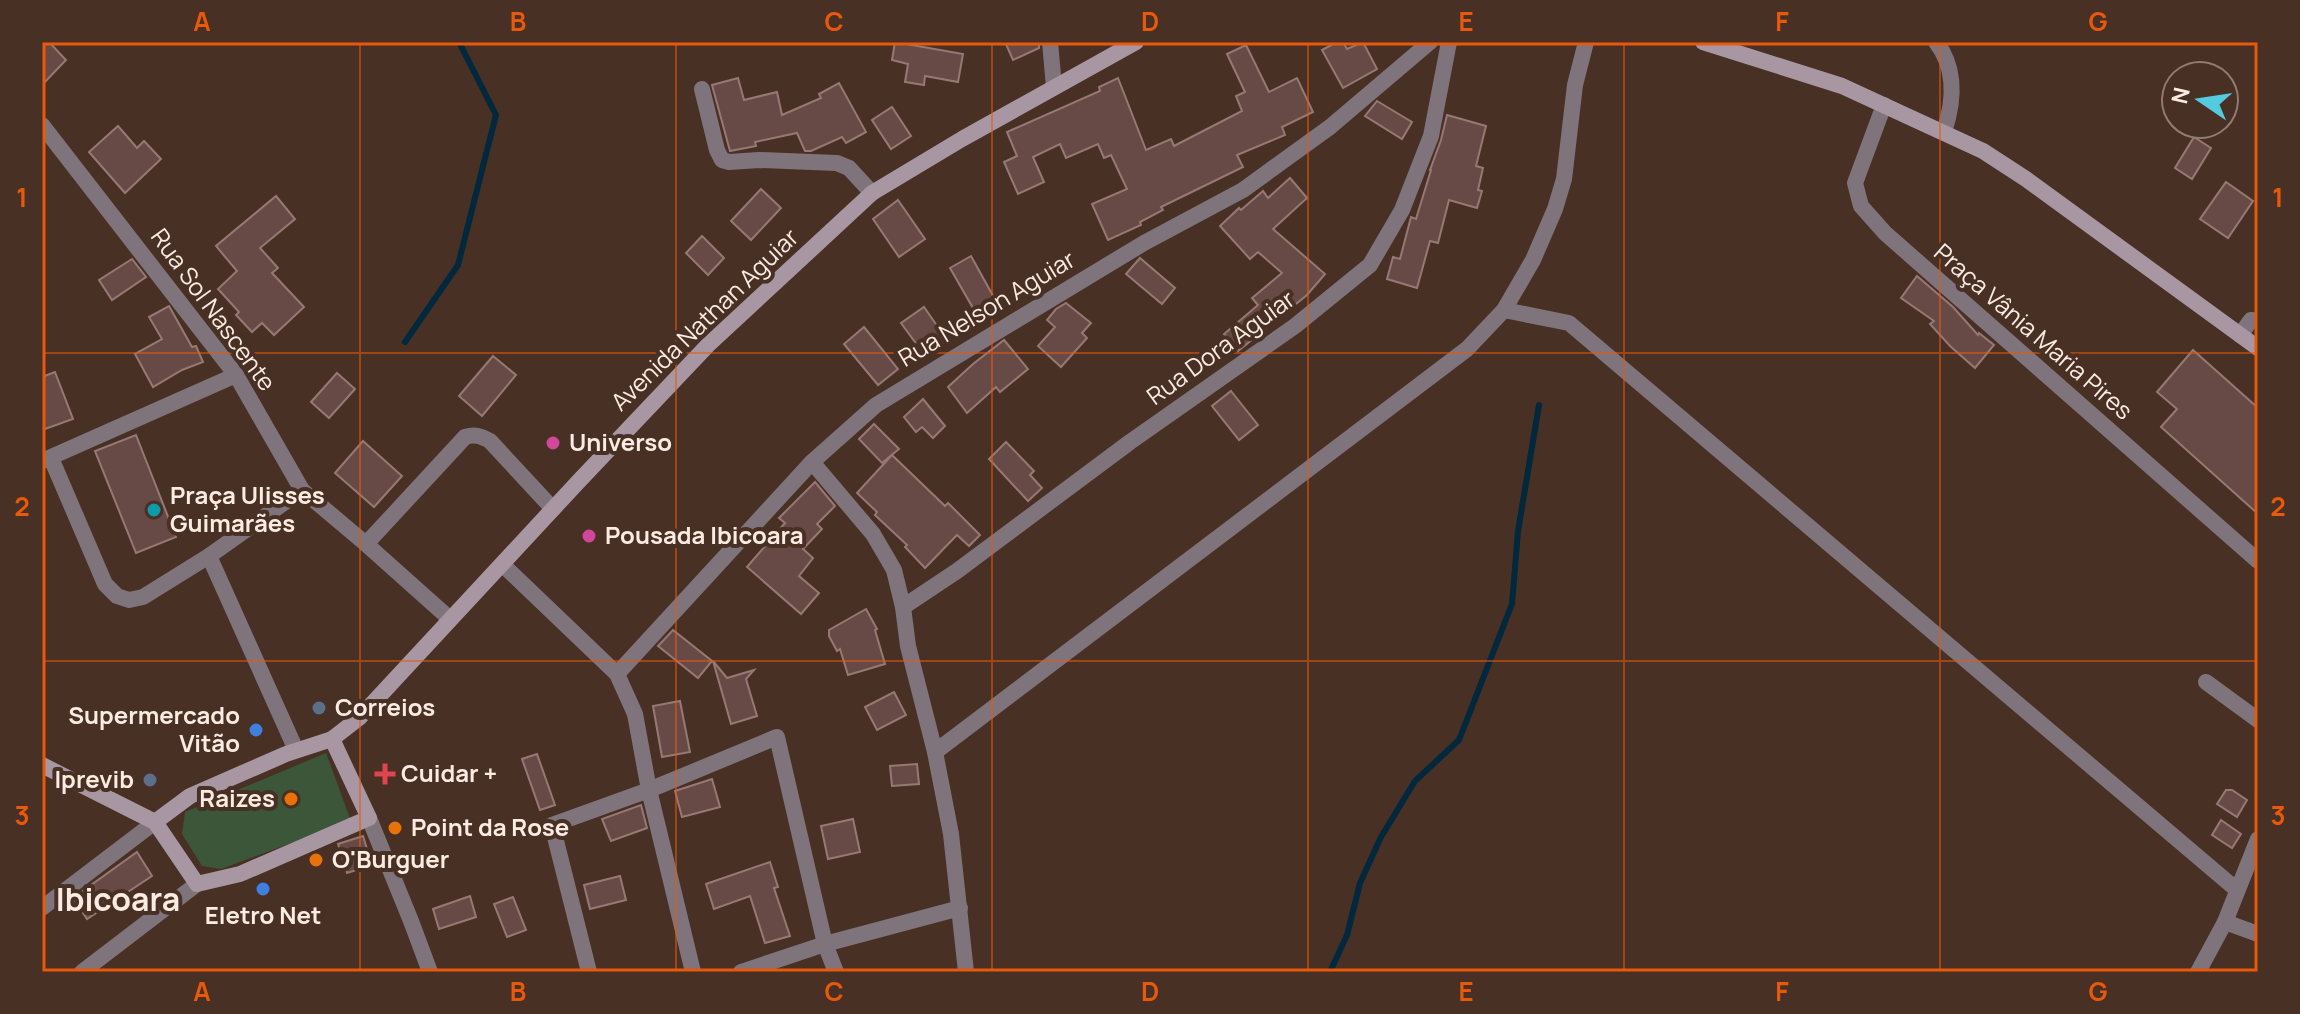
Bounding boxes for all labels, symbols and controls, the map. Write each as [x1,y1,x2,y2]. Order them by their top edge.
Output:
text: A [193,3,211,39]
text: B [510,3,526,39]
text: C [824,3,844,39]
text: D [1141,3,1159,39]
text: E [1458,3,1474,39]
text: F [1775,3,1789,39]
text: G [2088,3,2108,39]
north arrow [2160,60,2240,140]
text: N [2164,84,2197,107]
text: 1 [16,179,28,215]
text: 1 [2272,179,2284,215]
street label: Avenida Nathan Aguiar [603,220,805,417]
street label: Rua Sol Nascente [144,221,284,397]
street label: Praça Vânia Maria Pires [1928,235,2140,426]
street label: Rua Nelson Aguiar [892,242,1081,374]
street label: Rua Dora Aguiar [1139,282,1301,412]
place label: Universo [569,425,672,458]
marker: Universo [544,434,562,452]
place label: Praça Ulisses Guimarães [170,478,325,539]
text: 2 [14,488,30,524]
text: 2 [2270,488,2286,524]
marker: Praça Ulisses Guimarães [145,501,163,519]
place label: Pousada Ibicoara [605,518,804,551]
marker: Pousada Ibicoara [580,527,598,545]
place label: Correios [335,690,435,723]
place label: Supermercado Vitão [68,698,240,759]
marker: Correios [310,699,328,717]
marker: Supermercado Vitão [247,721,265,739]
place label: Cuidar + [401,756,497,789]
place label: Iprevib [54,762,134,795]
marker: Cuidar + [376,765,394,783]
marker: Iprevib [141,771,159,789]
place label: Raizes [199,781,275,814]
marker: Raizes [282,790,300,808]
text: 3 [14,797,30,833]
text: 3 [2270,797,2286,833]
place label: Point da Rose [411,810,569,843]
marker: Point da Rose [386,819,404,837]
place label: O'Burguer [332,842,449,875]
marker: O'Burguer [307,851,325,869]
district label: Ibicoara [56,877,180,921]
marker: Eletro Net [254,880,272,898]
place label: Eletro Net [205,898,321,931]
text: A [193,973,211,1009]
text: B [510,973,526,1009]
text: C [824,973,844,1009]
text: D [1141,973,1159,1009]
text: E [1458,973,1474,1009]
text: F [1775,973,1789,1009]
text: G [2088,973,2108,1009]

